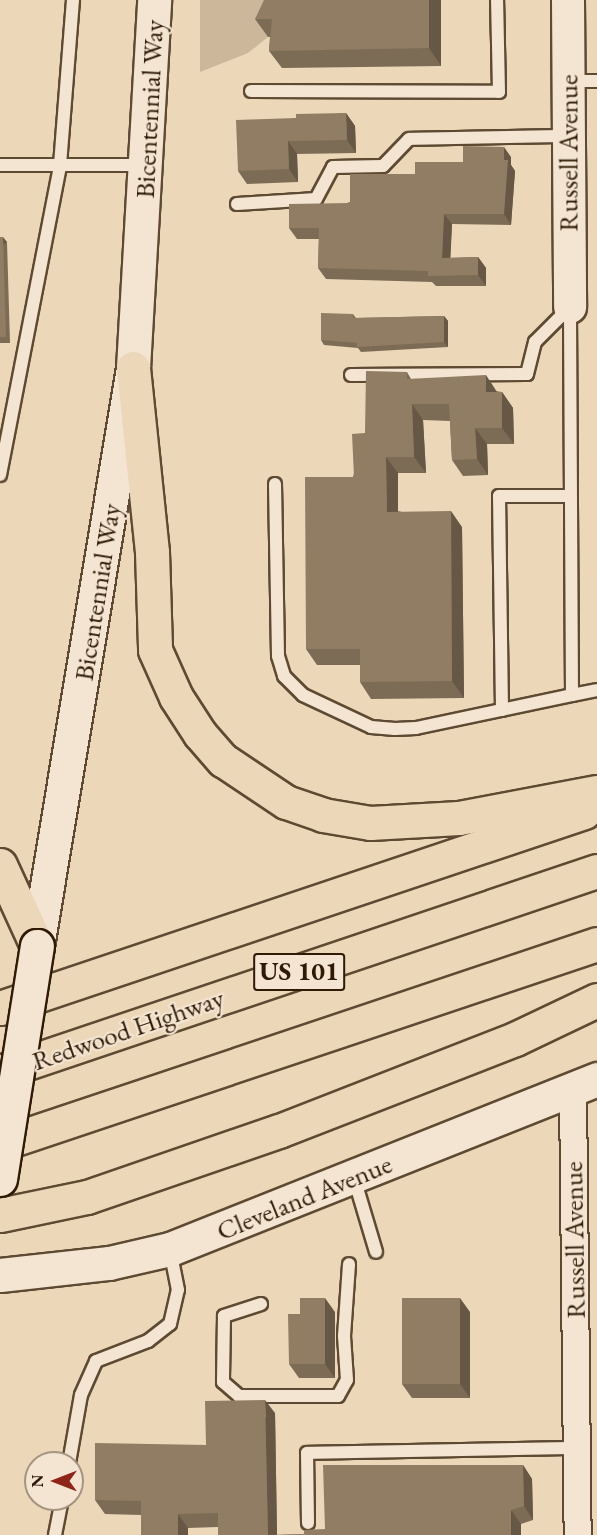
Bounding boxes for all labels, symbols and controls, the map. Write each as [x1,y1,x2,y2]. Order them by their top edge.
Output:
street label: Bicentennial Way [128,19,170,199]
street label: Russell Avenue [552,74,584,232]
street label: Bicentennial Way [67,501,127,683]
road number: US 101 [252,949,346,995]
street label: Redwood Highway [28,981,228,1077]
street label: Cleveland Avenue [212,1147,396,1247]
street label: Russell Avenue [556,1161,592,1319]
north arrow [24,1451,84,1511]
text: N [27,1475,48,1487]

